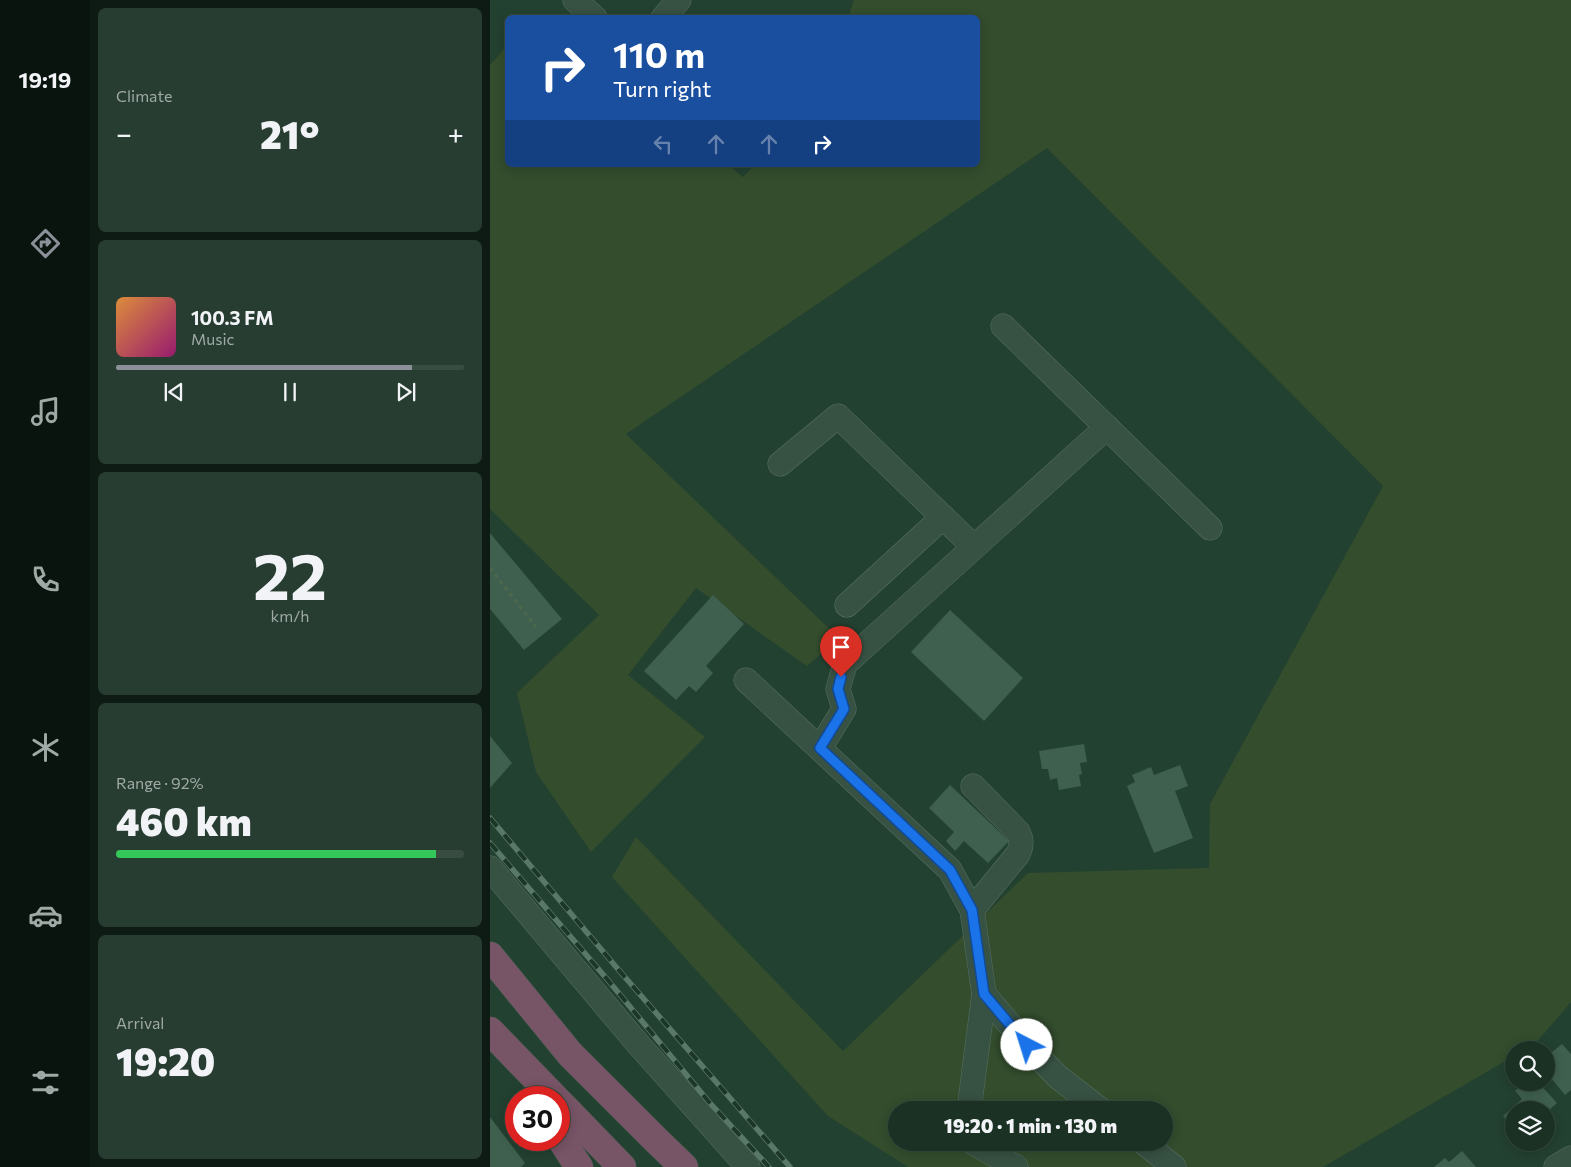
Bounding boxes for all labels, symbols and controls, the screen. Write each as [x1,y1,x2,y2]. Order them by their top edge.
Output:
text: 110 m [613,32,705,75]
icon: right [530,35,595,100]
text: 19:19 [19,66,71,93]
text: Turn right [613,75,711,102]
text: Climate [116,86,172,105]
text: 21° [260,110,320,157]
text: − [116,116,132,150]
text: + [448,116,464,150]
icon: left [649,130,677,158]
icon: ahead [702,130,730,158]
icon: ahead [755,130,783,158]
icon: right [808,130,836,158]
icon: directions [28,226,63,261]
text: 100.3 FM [191,306,274,329]
text: Music [191,329,235,348]
icon: previous [160,378,188,406]
icon: pause [276,378,304,406]
icon: next [392,378,420,406]
icon: music [28,394,63,429]
text: 22 [253,534,327,613]
icon: phone [28,562,63,597]
text: km/h [271,606,309,625]
pin [820,626,862,677]
icon: arrive [827,633,855,661]
icon: climate [28,730,63,765]
text: Range · 92% [116,773,204,792]
text: 460 km [116,797,252,844]
icon: car [28,898,63,933]
text: Arrival [116,1013,164,1032]
position arrow [1000,1018,1052,1070]
text: 19:20 [116,1037,215,1084]
map controls [1505,1041,1555,1151]
button: search [1505,1041,1555,1091]
icon: filters [28,1065,63,1100]
speed limit sign: 30 [505,1086,570,1151]
button: layers [1505,1101,1555,1151]
text: 19:20 · 1 min · 130 m [944,1114,1117,1137]

